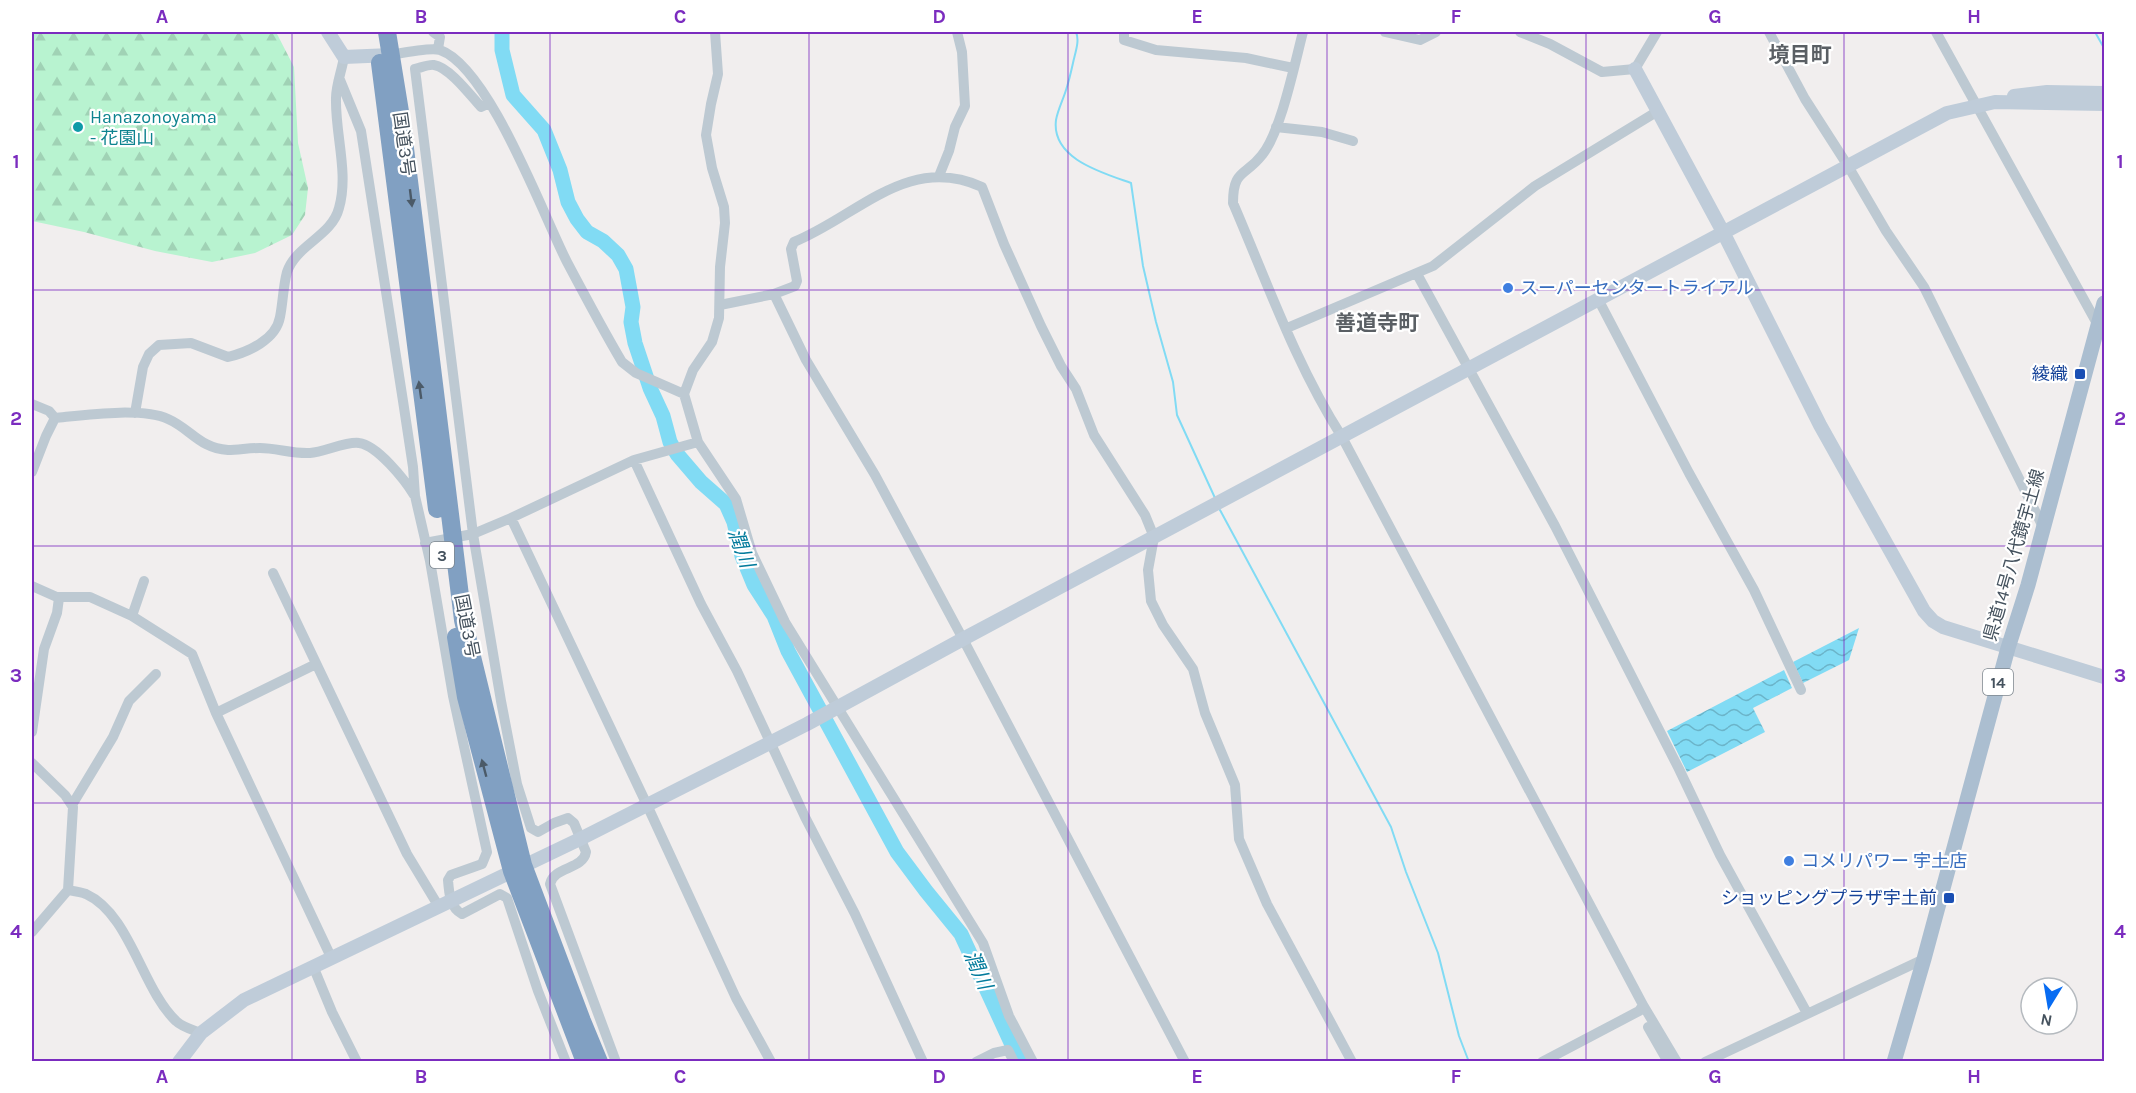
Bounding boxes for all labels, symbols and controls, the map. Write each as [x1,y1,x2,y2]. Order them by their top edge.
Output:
text: A [156,5,169,28]
text: B [415,5,427,28]
text: C [674,5,686,28]
text: D [932,5,946,28]
text: E [1191,5,1203,28]
text: F [1451,5,1462,28]
text: G [1708,5,1722,28]
text: H [1967,5,1981,28]
district label: 境目町 [1769,43,1832,67]
place label: Hanazonoyama - 花園山 [90,106,217,149]
street label: 国道3号 [389,110,419,178]
marker: Hanazonoyama - 花園山 [71,120,85,134]
text: 1 [12,150,20,173]
text: 1 [2116,150,2124,173]
one-way arrow [406,188,416,207]
place label: スーパーセンタートライアル [1520,277,1754,299]
marker: スーパーセンタートライアル [1501,281,1515,295]
district label: 善道寺町 [1335,311,1419,335]
place label: 綾織 [2032,363,2068,385]
marker: 綾織 [2073,367,2087,381]
one-way arrow [416,380,425,399]
text: 2 [10,407,22,430]
text: 2 [2114,407,2126,430]
street label: 県道14号八代鏡宇土線 [1979,466,2049,644]
water label: 潤川 [723,525,759,573]
road number: 3 [430,542,454,568]
street label: 国道3号 [450,592,484,660]
text: 3 [10,664,22,687]
text: 3 [2114,664,2126,687]
road number: 14 [1983,669,2013,695]
one-way arrow [479,759,488,777]
place label: コメリパワー 宇土店 [1801,850,1967,872]
marker: コメリパワー 宇土店 [1782,854,1796,868]
place label: ショッピングプラザ宇土前 [1721,887,1937,909]
marker: ショッピングプラザ宇土前 [1942,891,1956,905]
text: 4 [10,920,22,943]
text: 4 [2114,920,2126,943]
water label: 潤川 [959,947,997,995]
north arrow [2019,976,2079,1036]
text: N [2039,1010,2054,1031]
text: A [156,1065,169,1088]
text: B [415,1065,427,1088]
text: C [674,1065,686,1088]
text: D [932,1065,946,1088]
text: E [1191,1065,1203,1088]
text: F [1451,1065,1462,1088]
text: G [1708,1065,1722,1088]
text: H [1967,1065,1981,1088]

